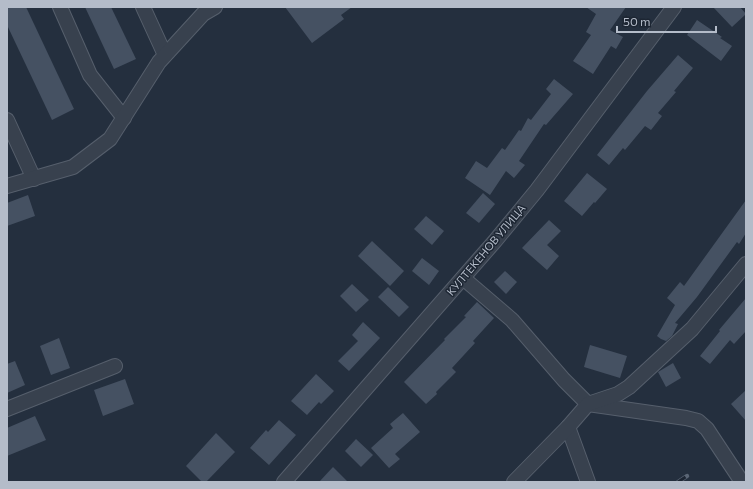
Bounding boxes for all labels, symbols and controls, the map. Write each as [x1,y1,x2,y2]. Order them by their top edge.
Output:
scale bar [617,8,716,34]
text: 50 m [623,14,651,28]
street label: КУЛТЕКЕНОВ УЛИЦА [444,201,528,298]

